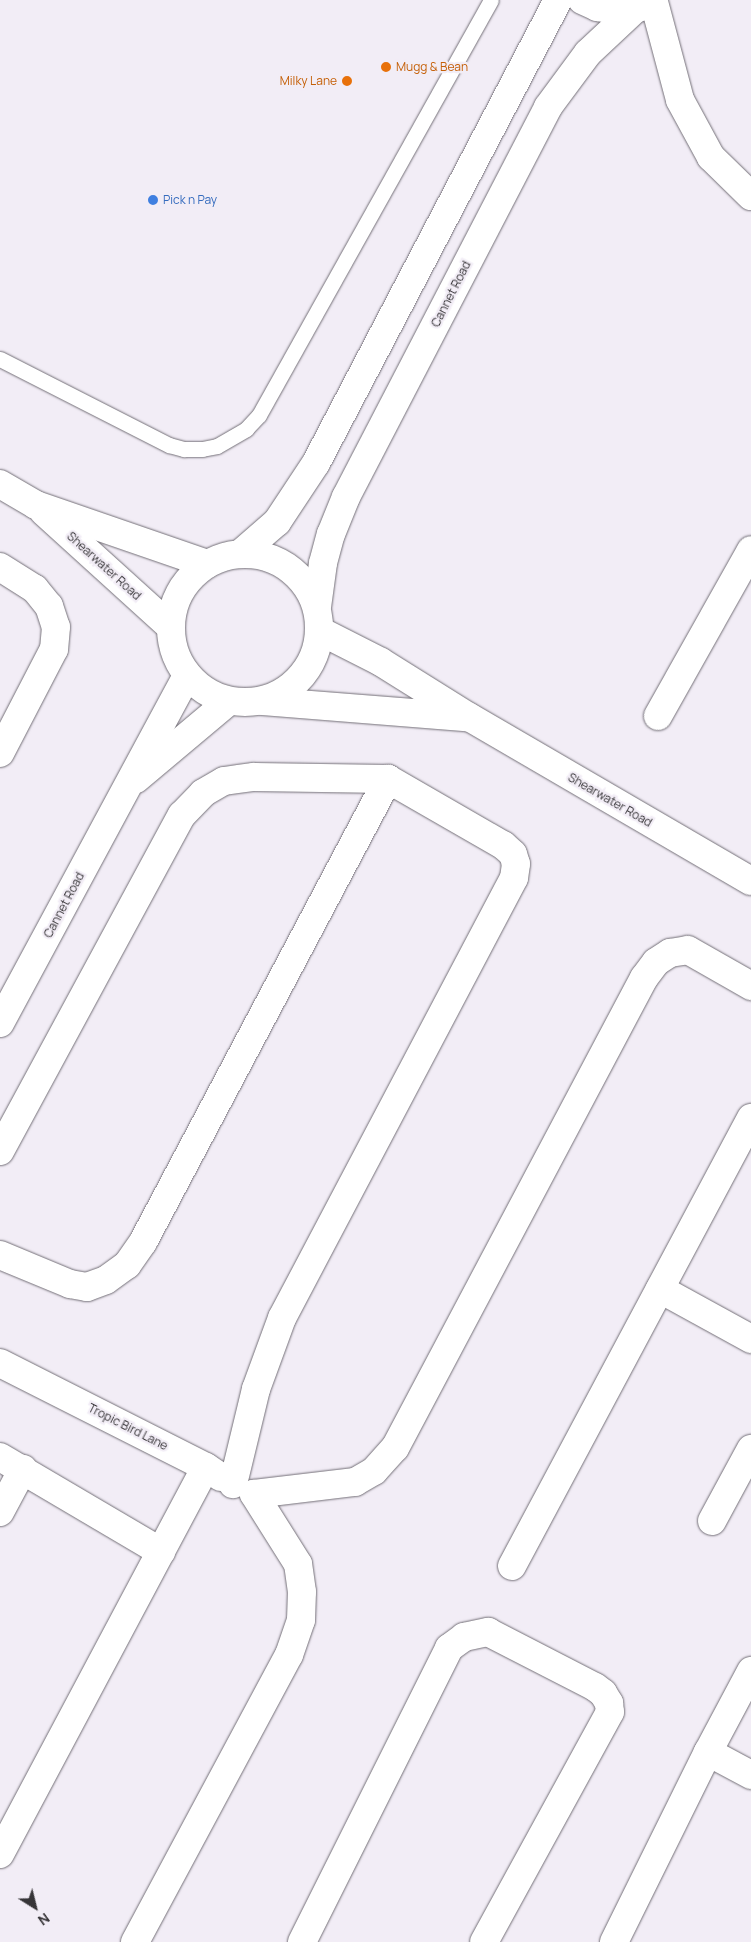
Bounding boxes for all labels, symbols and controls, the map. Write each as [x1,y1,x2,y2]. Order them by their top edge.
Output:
place label: Mugg & Bean [396,60,468,74]
marker: Mugg & Bean [380,61,392,73]
place label: Milky Lane [280,74,337,88]
marker: Milky Lane [341,75,353,87]
place label: Pick n Pay [163,193,217,207]
marker: Pick n Pay [147,194,159,206]
street label: Cannet Road [428,259,474,329]
street label: Shearwater Road [64,529,144,603]
street label: Shearwater Road [565,770,655,830]
street label: Cannet Road [41,870,87,940]
street label: Tropic Bird Lane [86,1401,170,1453]
north arrow [10,1882,60,1932]
text: N [34,1909,54,1930]

